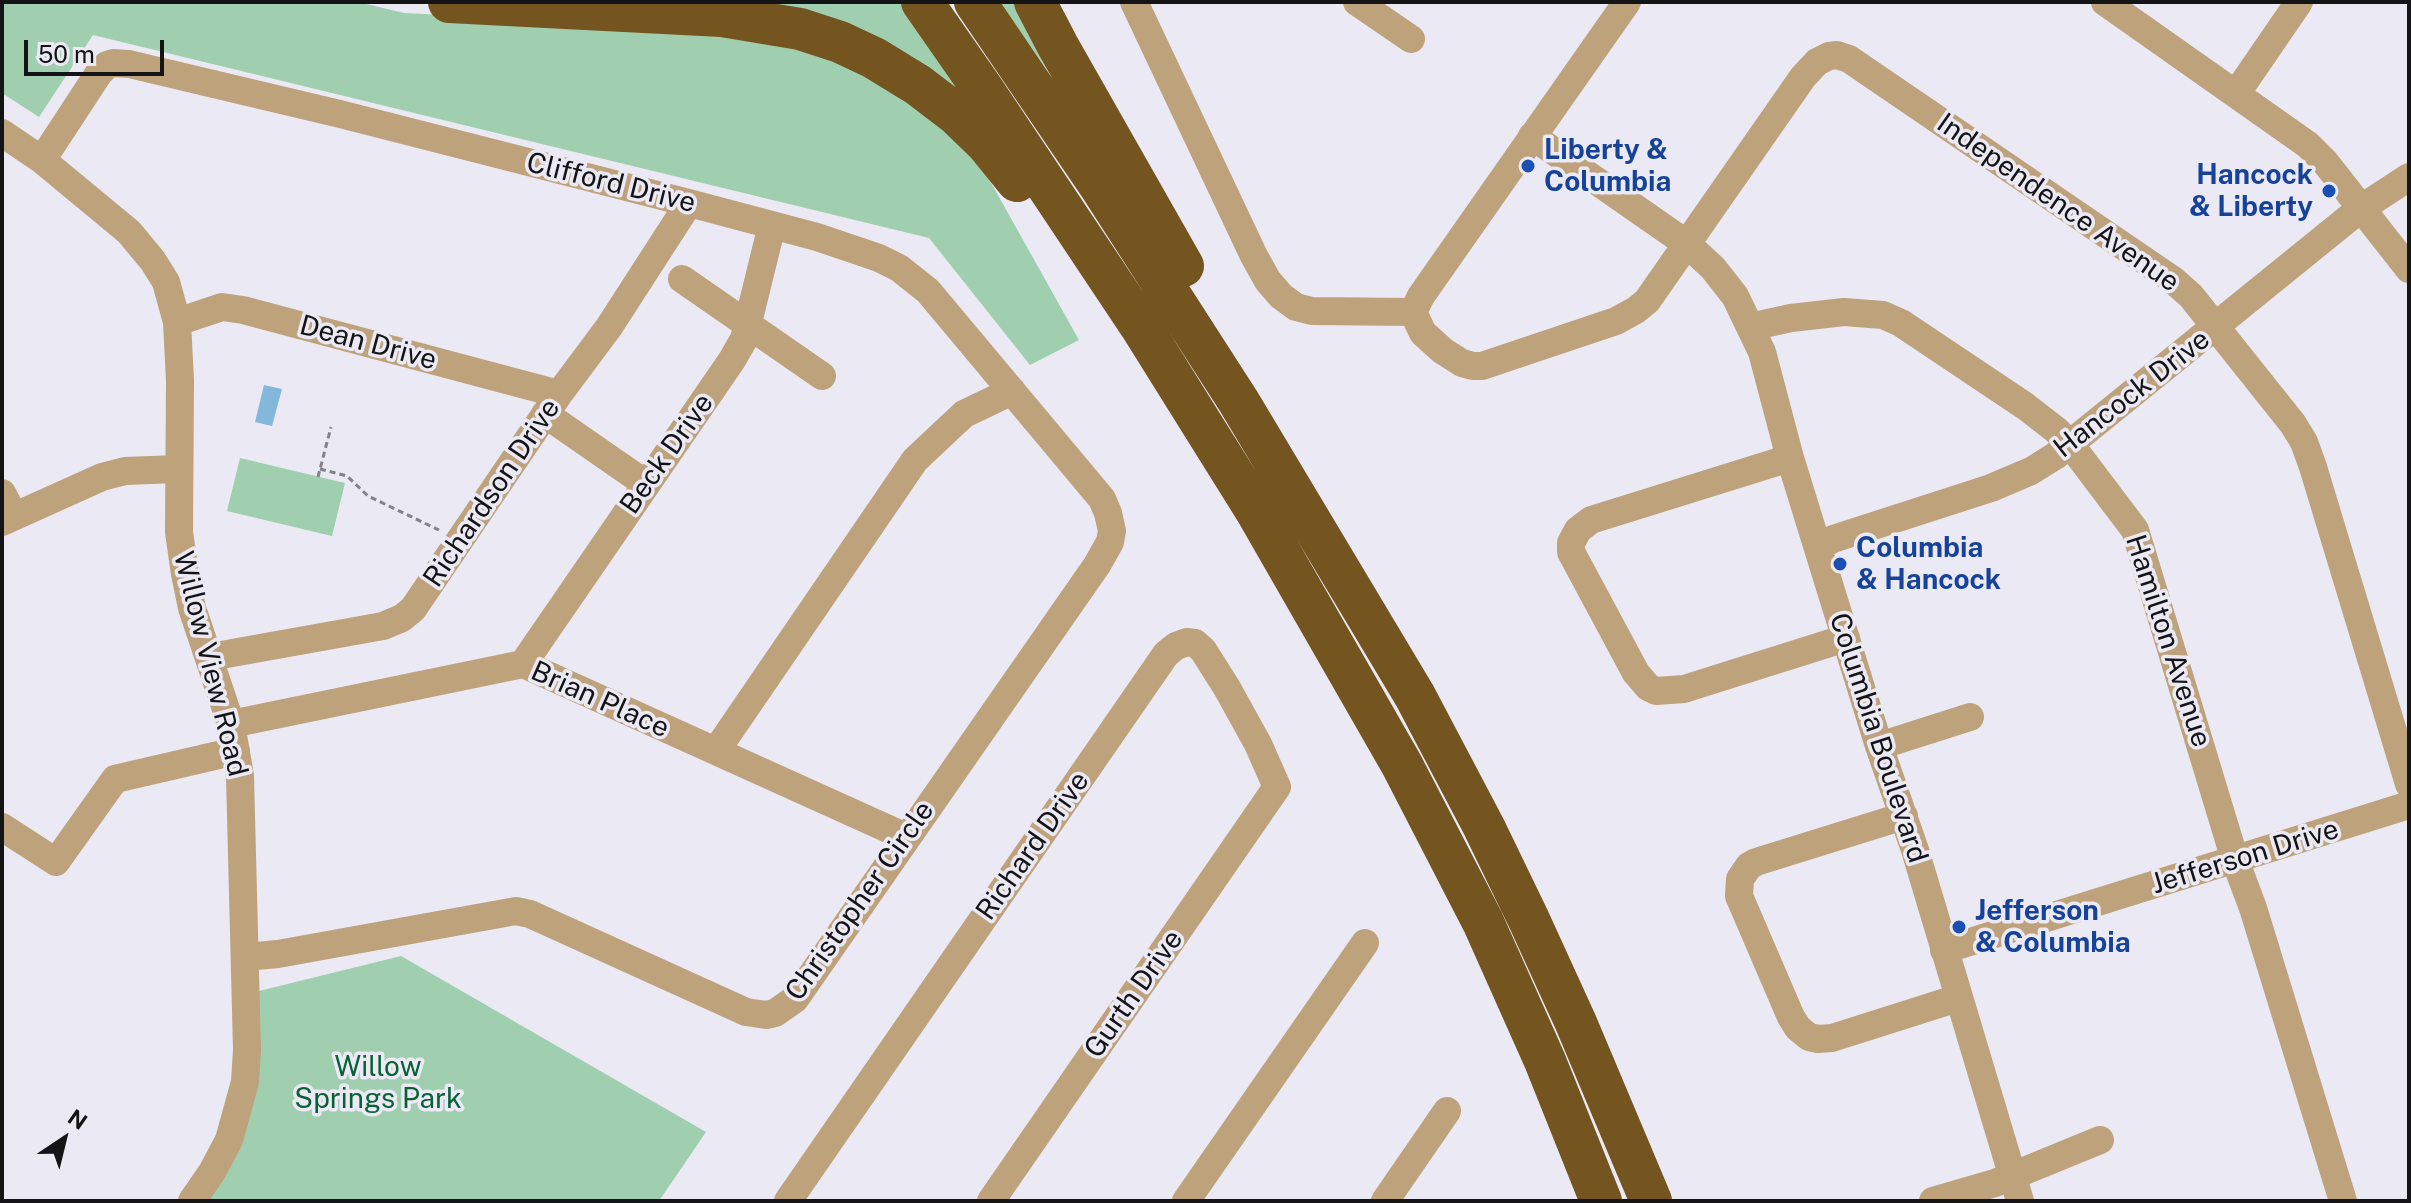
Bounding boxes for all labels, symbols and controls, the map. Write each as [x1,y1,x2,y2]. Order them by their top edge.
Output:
scale bar [28,24,168,74]
text: 50 m [38,40,95,68]
street label: Independence Avenue [1930,107,2186,299]
place label: Liberty & Columbia [1544,133,1671,199]
street label: Clifford Drive [523,146,699,220]
marker: Liberty & Columbia [1519,157,1537,175]
place label: Hancock & Liberty [2189,158,2313,224]
marker: Hancock & Liberty [2320,182,2338,200]
street label: Dean Drive [296,309,440,377]
street label: Hancock Drive [2047,323,2217,465]
street label: Beck Drive [613,387,721,521]
street label: Richardson Drive [417,393,567,593]
place label: Columbia & Hancock [1856,531,2001,597]
street label: Hamilton Avenue [2118,531,2218,751]
street label: Willow View Road [166,548,254,780]
marker: Columbia & Hancock [1831,555,1849,573]
street label: Columbia Boulevard [1822,609,1934,867]
street label: Brian Place [526,655,674,745]
street label: Richard Drive [969,765,1097,927]
street label: Christopher Circle [779,795,941,1007]
street label: Jefferson Drive [2147,813,2343,901]
place label: Jefferson & Columbia [1975,894,2131,960]
marker: Jefferson & Columbia [1950,918,1968,936]
street label: Gurth Drive [1078,924,1190,1064]
park label: Willow Springs Park [294,1050,462,1116]
north arrow [24,1099,104,1179]
text: N [63,1104,92,1135]

